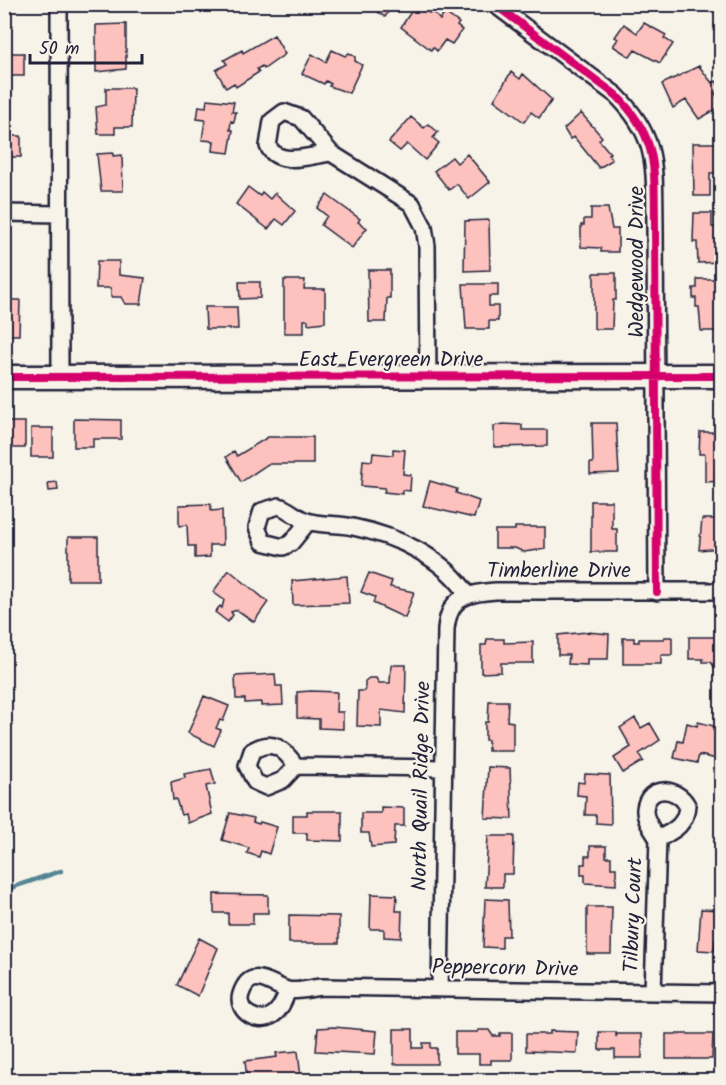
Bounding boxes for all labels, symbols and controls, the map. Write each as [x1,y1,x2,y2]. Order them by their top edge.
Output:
scale bar [30,27,142,65]
text: 50 m [39,35,79,64]
street label: Wedgewood Drive [621,186,654,338]
street label: East Evergreen Drive [299,344,484,377]
street label: Timberline Drive [487,555,631,588]
street label: North Quail Ridge Drive [404,680,440,891]
street label: Tilbury Court [616,856,653,973]
street label: Peppercorn Drive [431,951,579,987]

